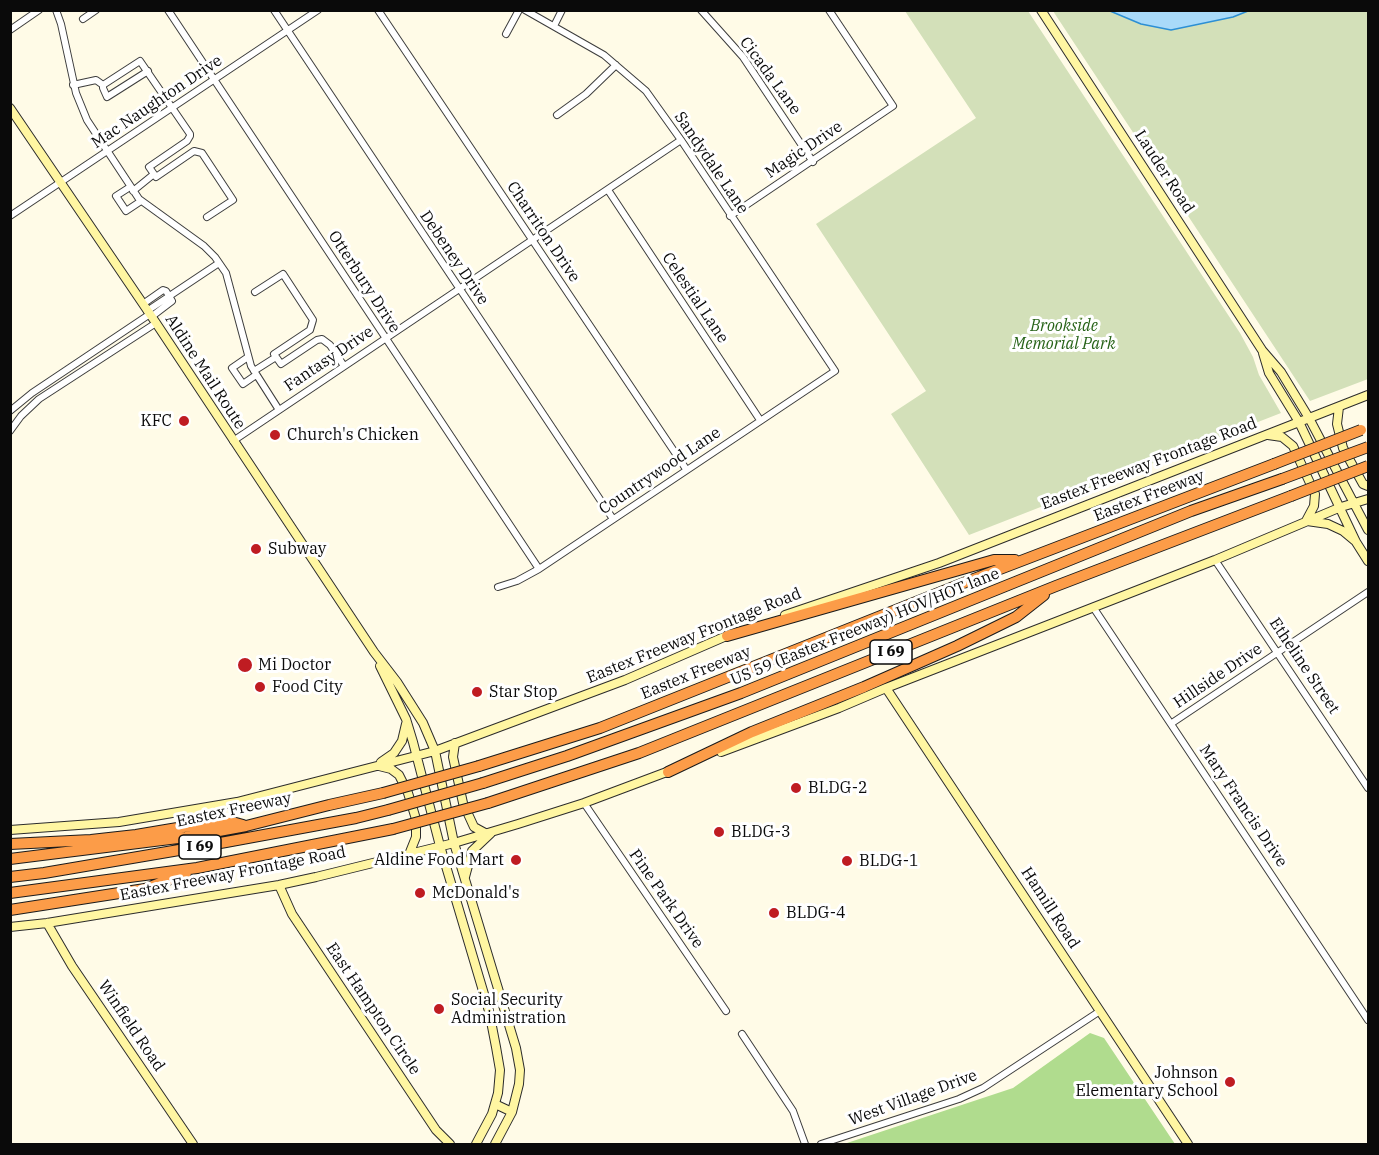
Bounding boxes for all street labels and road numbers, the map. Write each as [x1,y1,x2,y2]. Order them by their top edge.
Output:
street label: Cicada Lane [735,33,805,119]
street label: Mac Naughton Drive [88,51,226,153]
street label: Sandydale Lane [670,108,752,218]
street label: Magic Drive [762,117,846,183]
street label: Lauder Road [1130,127,1198,217]
street label: Charriton Drive [502,178,584,286]
street label: Debeney Drive [415,207,493,309]
street label: Otterbury Drive [324,227,404,337]
street label: Celestial Lane [658,249,732,347]
street label: Aldine Mail Route [161,311,249,433]
street label: Fantasy Drive [281,322,377,396]
street label: Eastex Freeway Frontage Road [1038,414,1260,514]
street label: Countrywood Lane [596,423,724,519]
street label: Eastex Freeway [1091,466,1207,526]
street label: US 59 (Eastex Freeway) HOV/HOT lane [728,564,1002,690]
street label: Eastex Freeway Frontage Road [584,584,804,688]
street label: Etheline Street [1265,614,1343,718]
street label: Hillside Drive [1170,639,1266,713]
road number: I 69 [870,640,912,664]
street label: Eastex Freeway [638,642,754,704]
street label: Mary Francis Drive [1195,741,1291,871]
street label: Eastex Freeway [175,788,293,832]
road number: I 69 [179,835,221,859]
street label: Eastex Freeway Frontage Road [118,843,348,905]
street label: Pine Park Drive [625,846,707,952]
street label: Hamill Road [1017,864,1083,952]
street label: East Hampton Circle [322,939,424,1079]
street label: Winfield Road [94,977,168,1075]
street label: West Village Drive [846,1066,980,1130]

